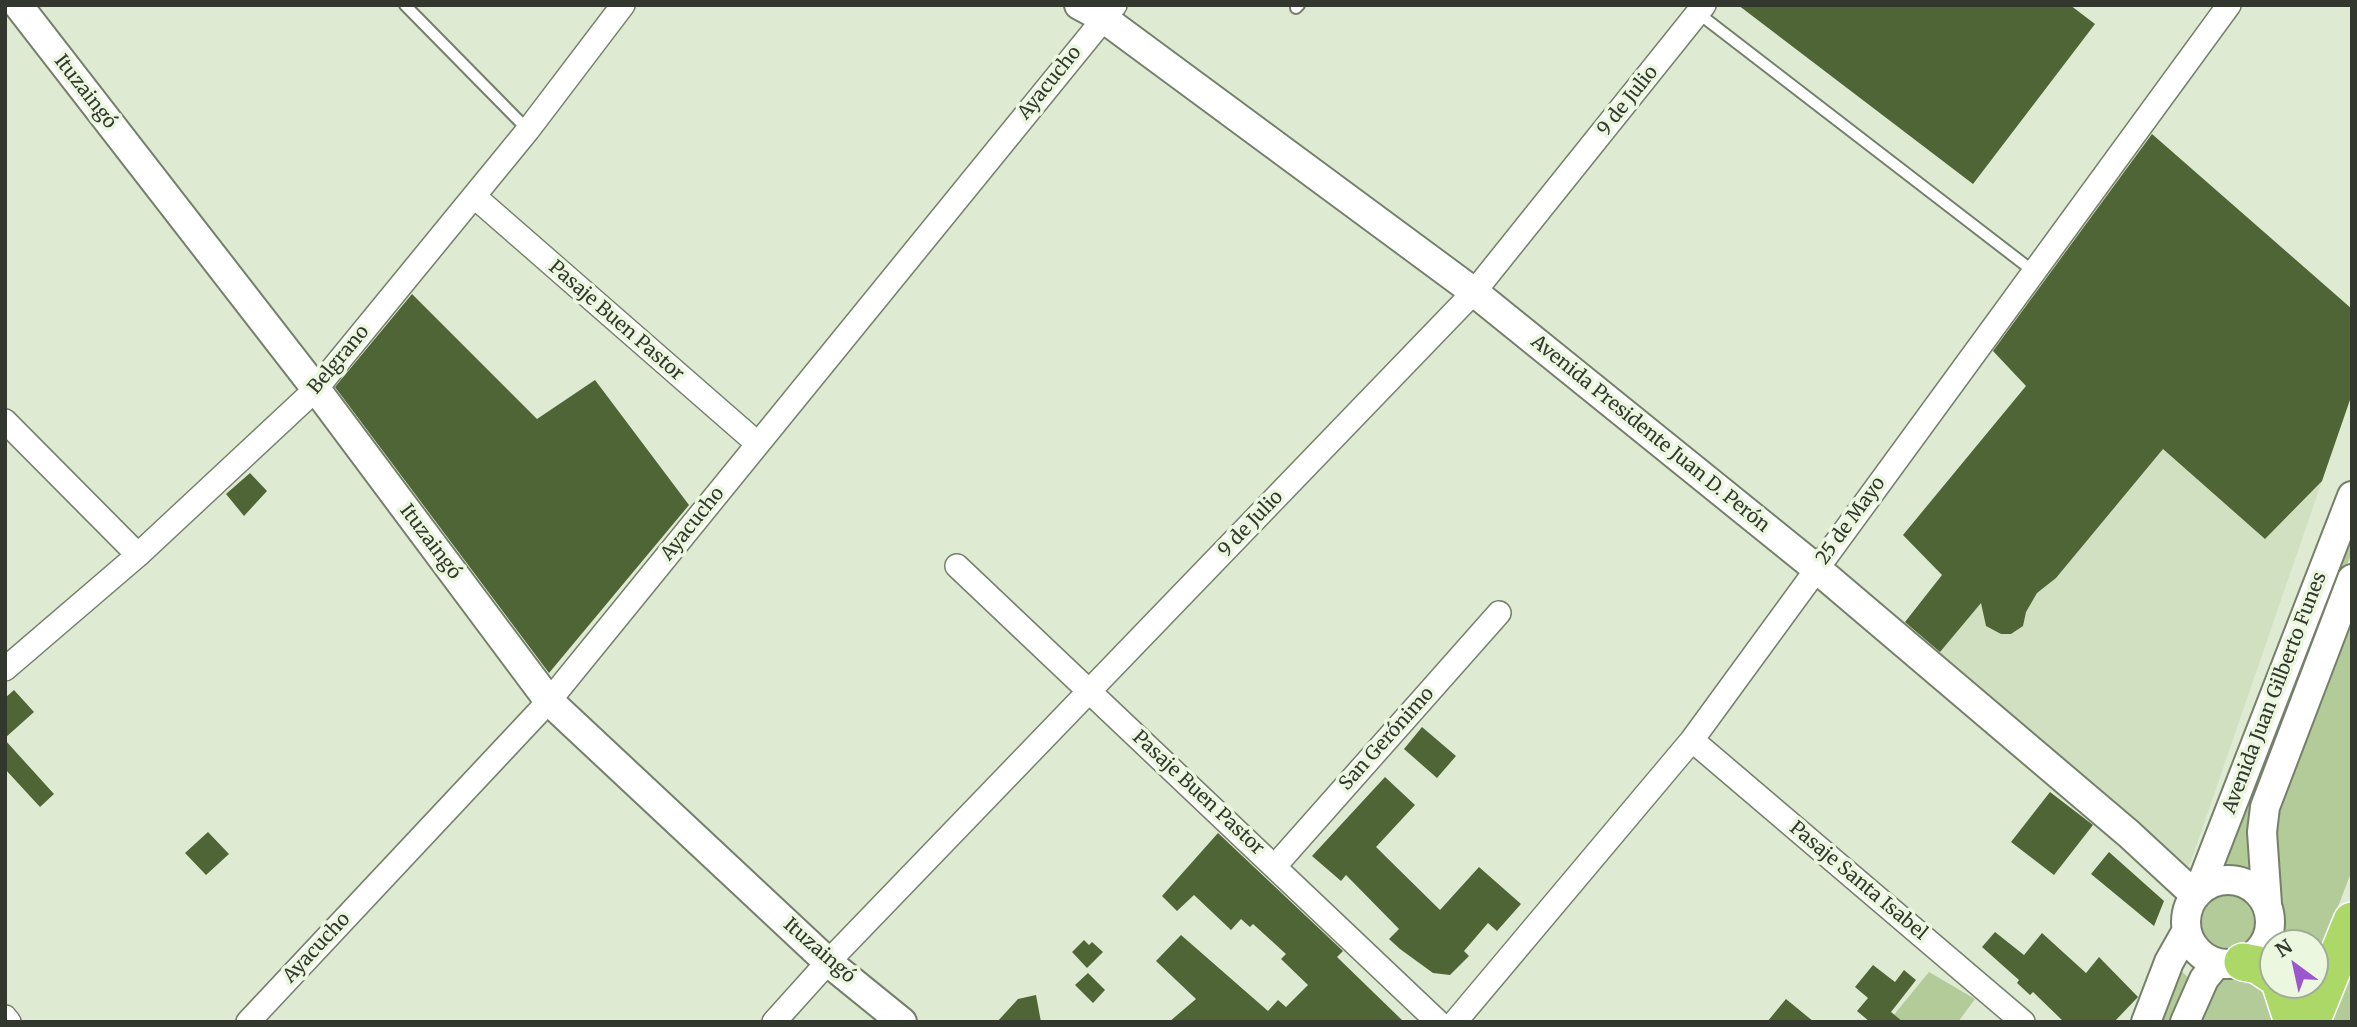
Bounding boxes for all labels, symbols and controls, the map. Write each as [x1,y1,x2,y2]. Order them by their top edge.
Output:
street label: Ayacucho [1014,42,1086,124]
street label: Ituzaingó [49,50,121,134]
street label: 9 de Julio [1593,61,1663,141]
street label: Pasaje Buen Pastor [544,256,688,386]
street label: Belgrano [304,321,374,399]
street label: Avenida Presidente Juan D. Perón [1526,331,1774,537]
street label: 25 de Mayo [1812,473,1890,569]
street label: Ayacucho [657,483,729,565]
street label: 9 de Julio [1214,486,1288,562]
street label: Ituzaingó [395,500,465,584]
street label: Avenida Juan Gilberto Funes [2218,569,2332,817]
street label: San Gerónimo [1335,683,1439,795]
street label: Pasaje Buen Pastor [1127,726,1269,860]
street label: Pasaje Santa Isabel [1785,817,1931,945]
street label: Ayacucho [279,908,355,988]
street label: Ituzaingó [778,914,860,988]
north arrow [2259,929,2329,999]
text: N [2271,934,2296,962]

